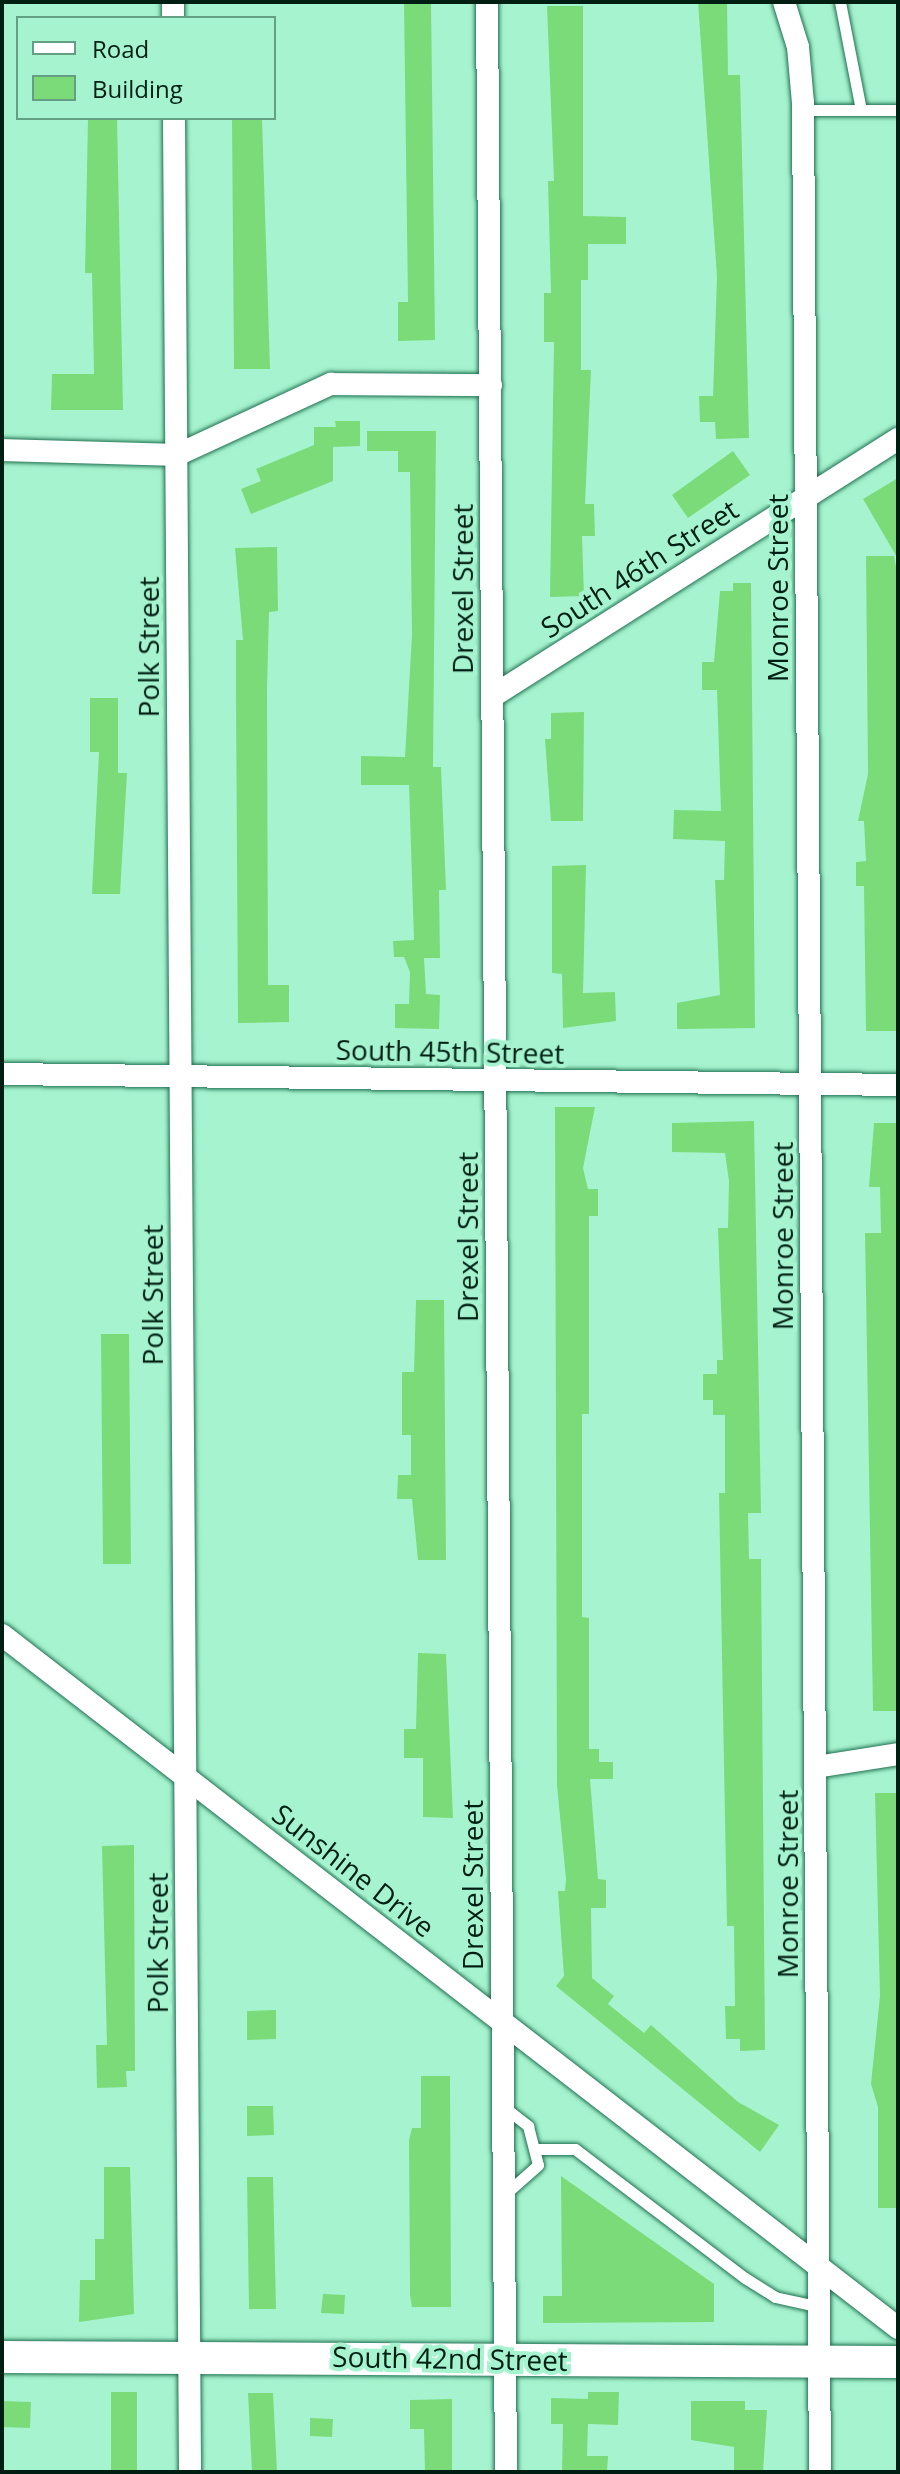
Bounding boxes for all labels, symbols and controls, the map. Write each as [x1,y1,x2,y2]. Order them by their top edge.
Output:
legend [16,16,276,120]
text: Road [92,32,149,65]
text: Building [92,72,183,105]
street label: South 46th Street [534,492,744,644]
street label: Monroe Street [760,494,794,682]
street label: Drexel Street [445,504,479,674]
street label: Polk Street [131,577,165,717]
street label: South 45th Street [336,1032,564,1070]
street label: Monroe Street [765,1142,799,1330]
street label: Drexel Street [450,1152,484,1322]
street label: Polk Street [135,1225,169,1365]
street label: Monroe Street [770,1790,804,1978]
street label: Sunshine Drive [266,1796,442,1944]
street label: Drexel Street [455,1800,489,1970]
street label: Polk Street [140,1873,174,2013]
street label: South 42nd Street [332,2339,568,2377]

